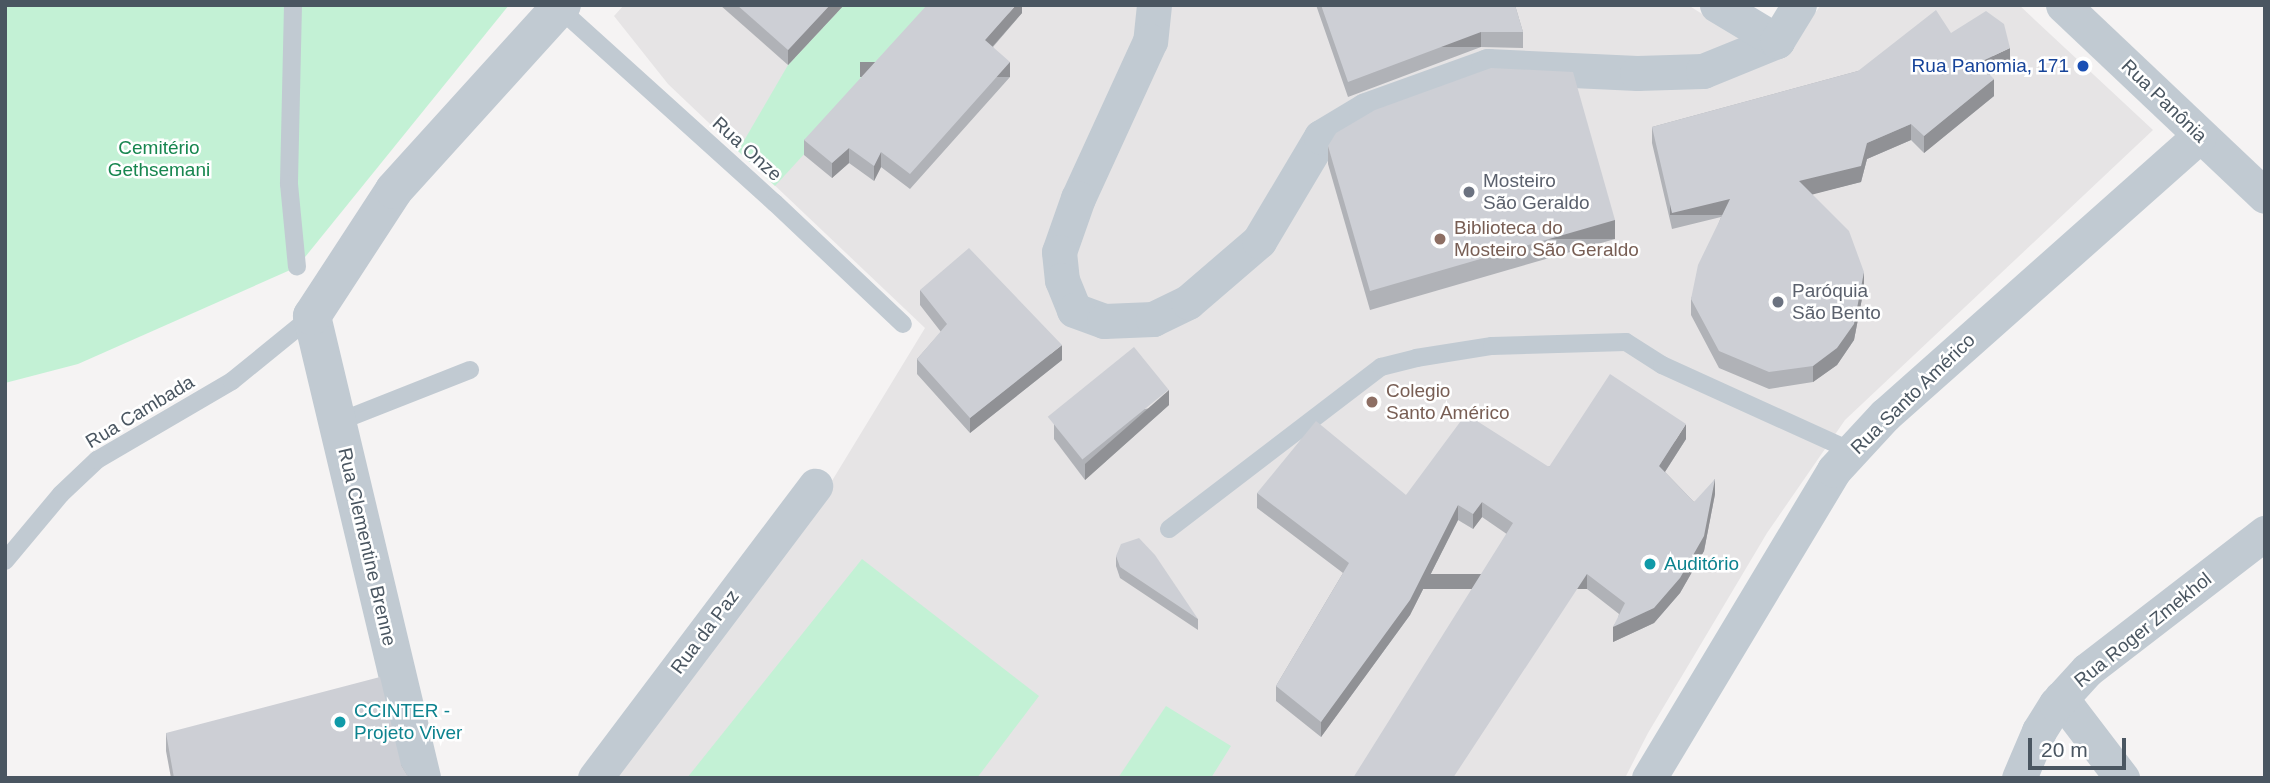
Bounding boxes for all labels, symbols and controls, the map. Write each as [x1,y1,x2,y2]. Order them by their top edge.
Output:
place label: Rua Panomia, 171 [1912,55,2069,77]
street label: Rua Panônia [2117,55,2211,147]
marker: Rua Panomia, 171 [2075,58,2091,74]
street label: Rua Onze [708,112,786,186]
park label: Cemitério Gethsemani [108,137,210,181]
place label: Mosteiro São Geraldo [1483,170,1590,214]
marker: Mosteiro São Geraldo [1461,184,1477,200]
place label: Biblioteca do Mosteiro São Geraldo [1454,217,1639,261]
marker: Biblioteca do Mosteiro São Geraldo [1432,231,1448,247]
place label: Paróquia São Bento [1792,280,1881,324]
marker: Paróquia São Bento [1770,294,1786,310]
street label: Rua Santo Américo [1846,329,1980,459]
street label: Rua Cambada [82,371,198,453]
place label: Colegio Santo Américo [1386,380,1511,424]
marker: Colegio Santo Américo [1364,394,1380,410]
street label: Rua Clementine Brenne [333,446,401,648]
place label: Auditório [1664,553,1739,575]
marker: Auditório [1642,556,1658,572]
street label: Rua Roger Zmekhol [2070,568,2216,692]
street label: Rua da Paz [666,585,744,679]
place label: CCINTER - Projeto Viver [354,700,462,744]
marker: CCINTER - Projeto Viver [332,714,348,730]
scale bar [2032,724,2130,768]
text: 20 m [2041,738,2088,761]

